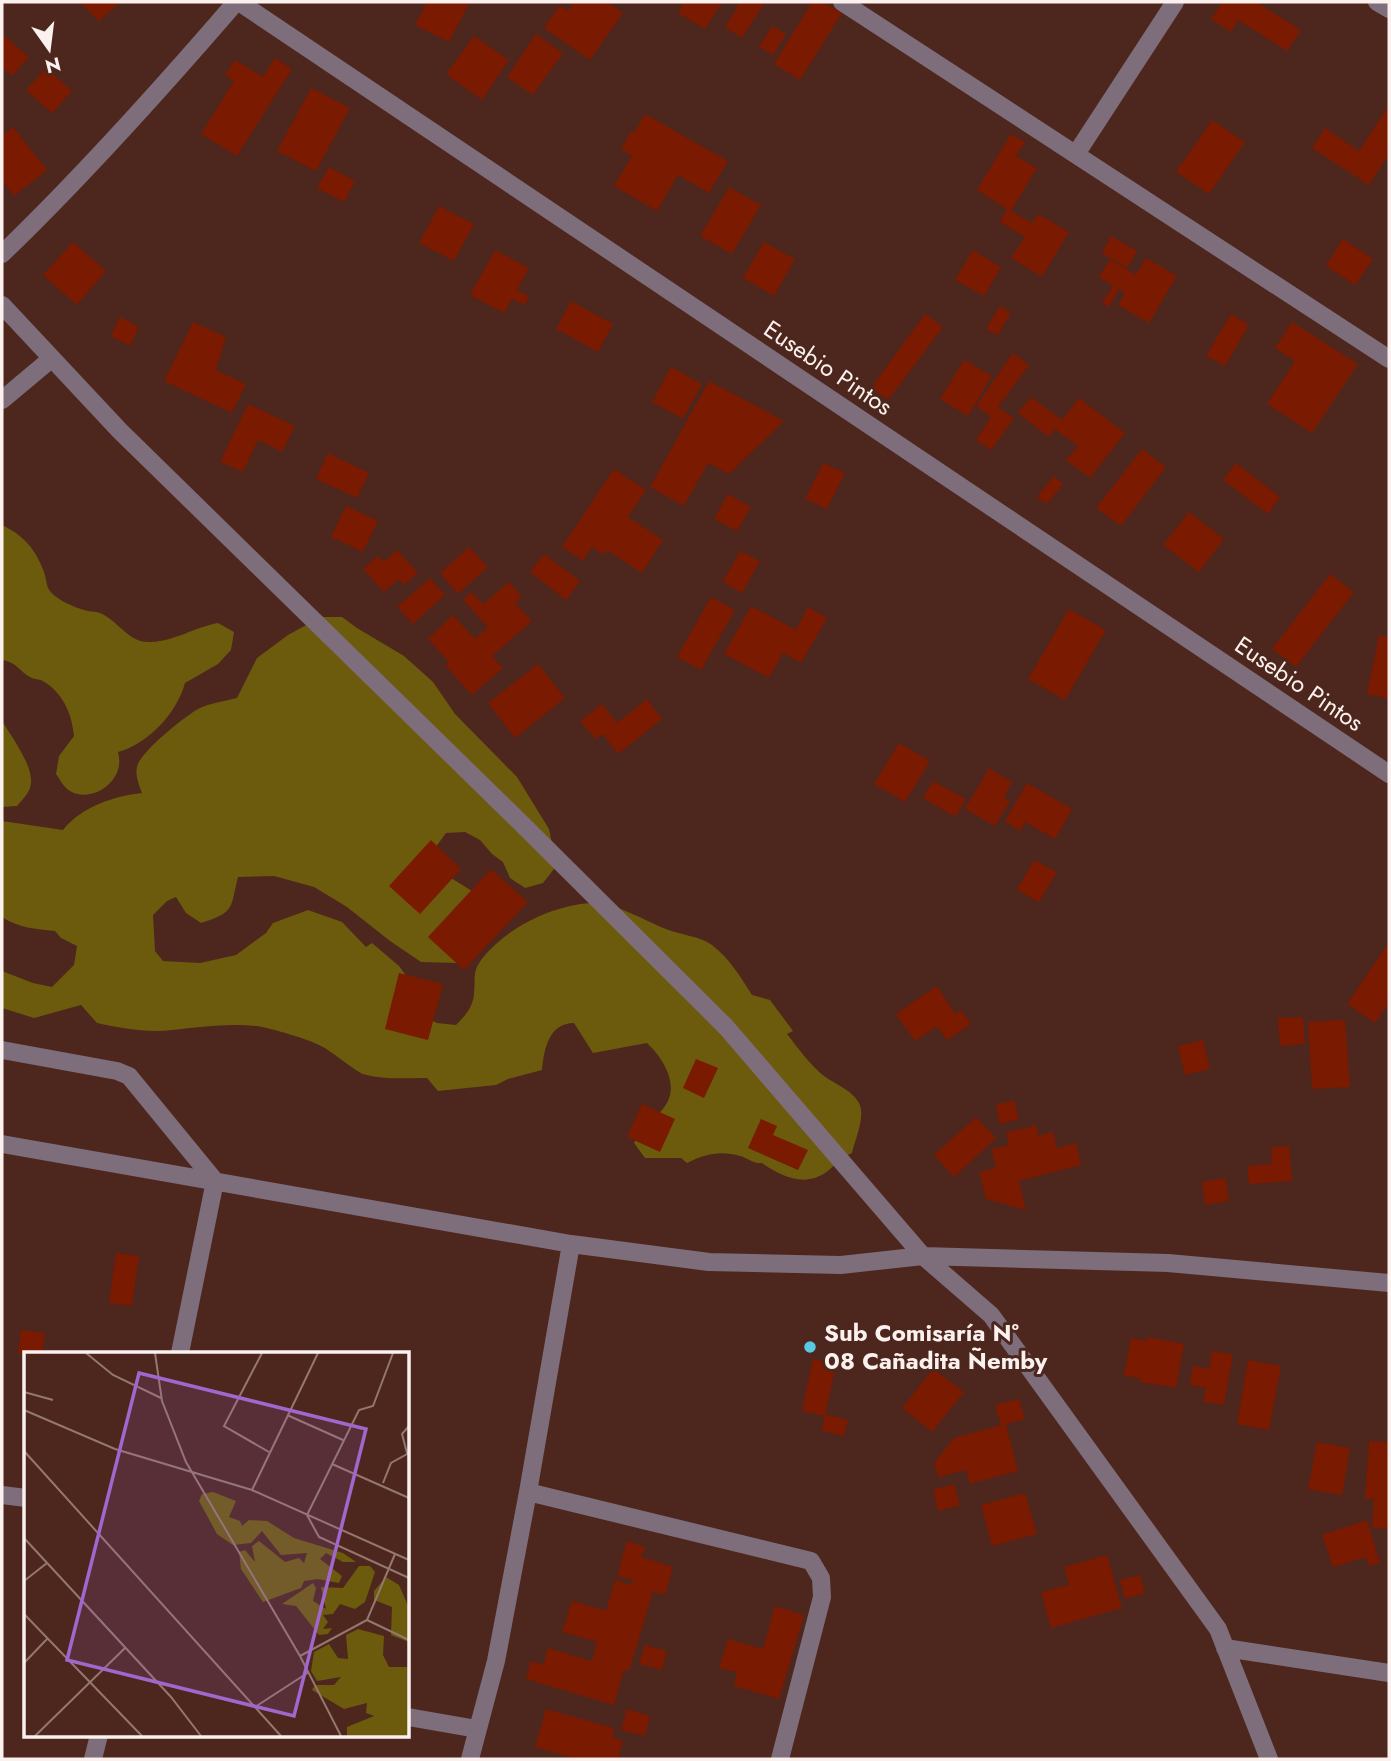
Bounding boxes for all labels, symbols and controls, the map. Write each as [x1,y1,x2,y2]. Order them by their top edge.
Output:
north arrow [14,14,84,84]
text: N [42,50,64,80]
street label: Eusebio Pintos [757,312,900,424]
street label: Eusebio Pintos [1228,628,1371,740]
place label: Sub Comisaría N° 08 Cañadita Ñemby [824,1315,1048,1378]
marker: Sub Comisaría N° 08 Cañadita Ñemby [802,1339,818,1355]
inset map [24,1352,410,1736]

